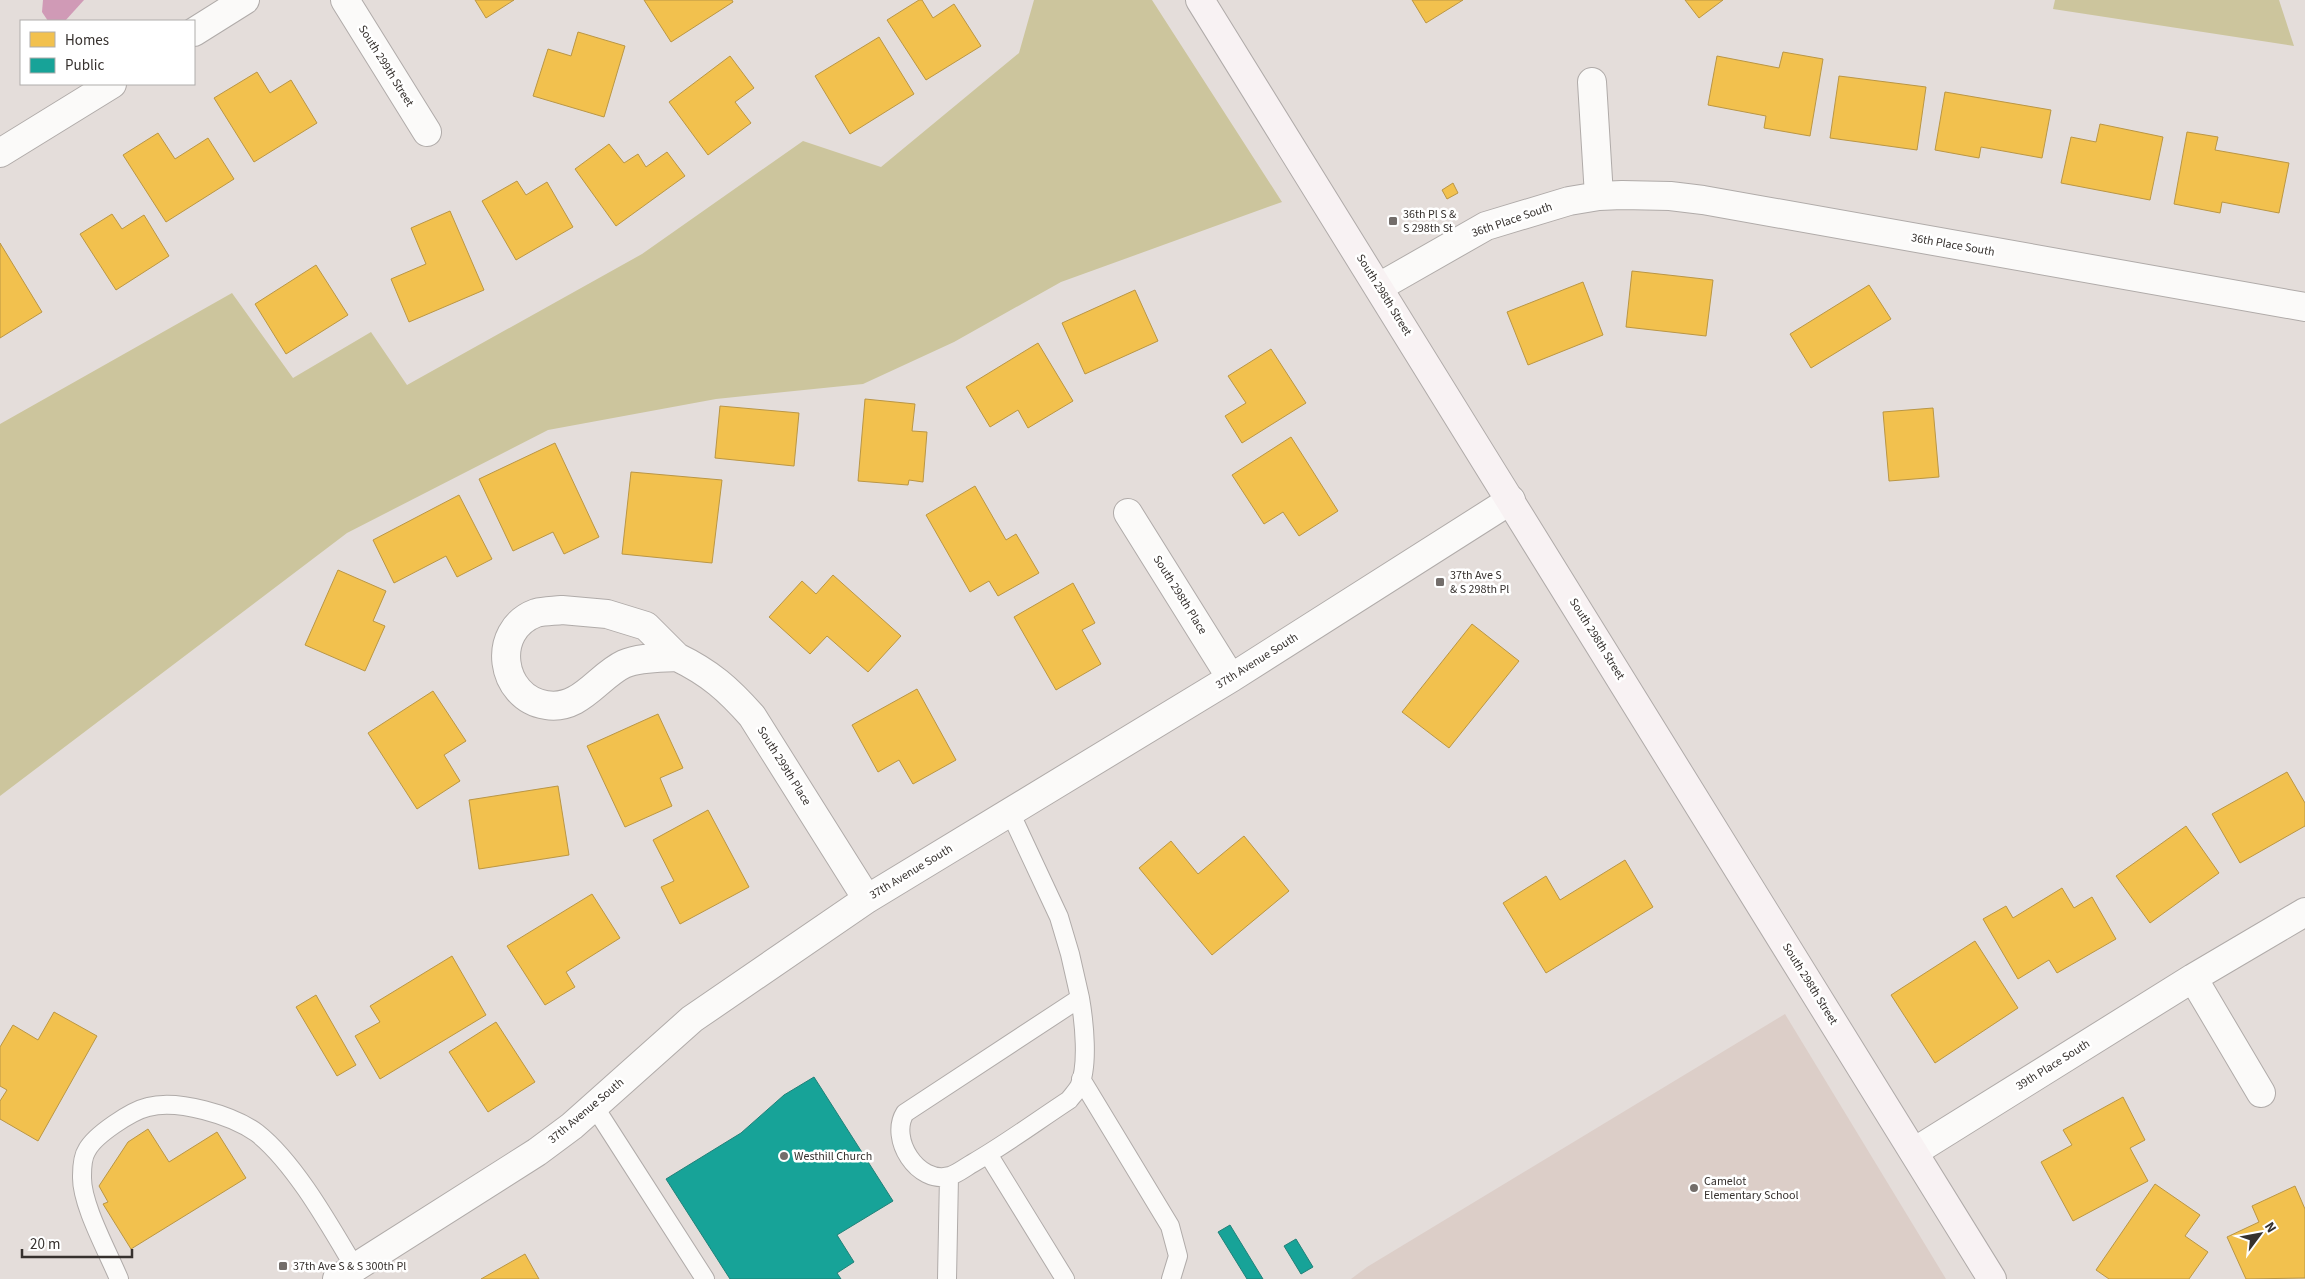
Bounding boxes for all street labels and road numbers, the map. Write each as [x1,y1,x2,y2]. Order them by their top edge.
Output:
street label: South 299th Street [354,22,418,110]
street label: 36th Place South [1469,198,1555,242]
street label: 36th Place South [1910,229,1996,261]
street label: South 298th Street [1352,251,1416,339]
street label: South 298th Place [1149,552,1211,638]
street label: South 298th Street [1565,595,1629,683]
street label: 37th Avenue South [1212,629,1302,693]
street label: South 299th Place [753,723,815,809]
street label: 37th Avenue South [866,840,956,904]
street label: South 298th Street [1778,940,1842,1028]
street label: 39th Place South [2013,1035,2093,1095]
street label: 37th Avenue South [544,1074,628,1148]

